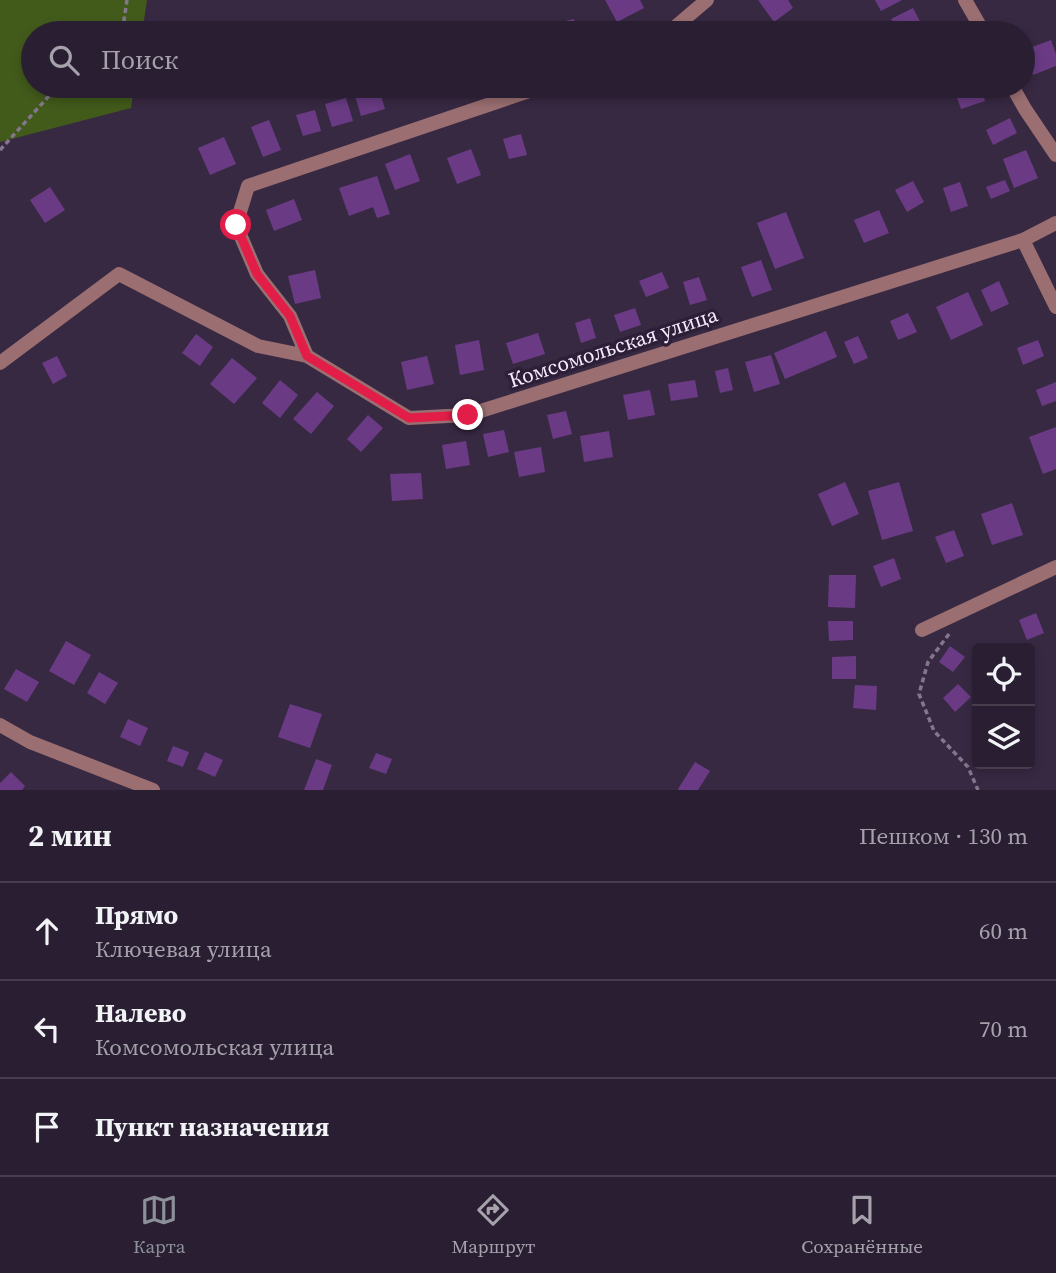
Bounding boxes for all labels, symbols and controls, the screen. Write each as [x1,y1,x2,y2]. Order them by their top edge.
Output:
search box [21,21,1035,98]
icon: search [45,41,83,79]
text: Поиск [101,42,178,78]
route start [220,209,251,240]
street label: Комсомольская улица [505,299,722,395]
route end [452,399,483,430]
map controls [972,643,1035,769]
button: locate [972,643,1035,706]
button: layers [972,706,1035,769]
text: 2 мин [28,815,112,856]
text: Пешком · 130 m [859,820,1028,852]
text: Прямо [95,897,178,933]
icon: ahead [28,912,66,950]
text: 60 m [979,915,1028,947]
text: Ключевая улица [95,933,272,965]
text: Налево [95,995,186,1031]
icon: left [28,1010,66,1048]
text: 70 m [979,1013,1028,1045]
text: Комсомольская улица [95,1031,334,1063]
icon: arrive [28,1108,66,1146]
text: Пункт назначения [95,1109,329,1145]
tab: Карта [133,1191,185,1259]
tab: Маршрут [451,1191,535,1259]
tab: Сохранённые [801,1191,923,1259]

